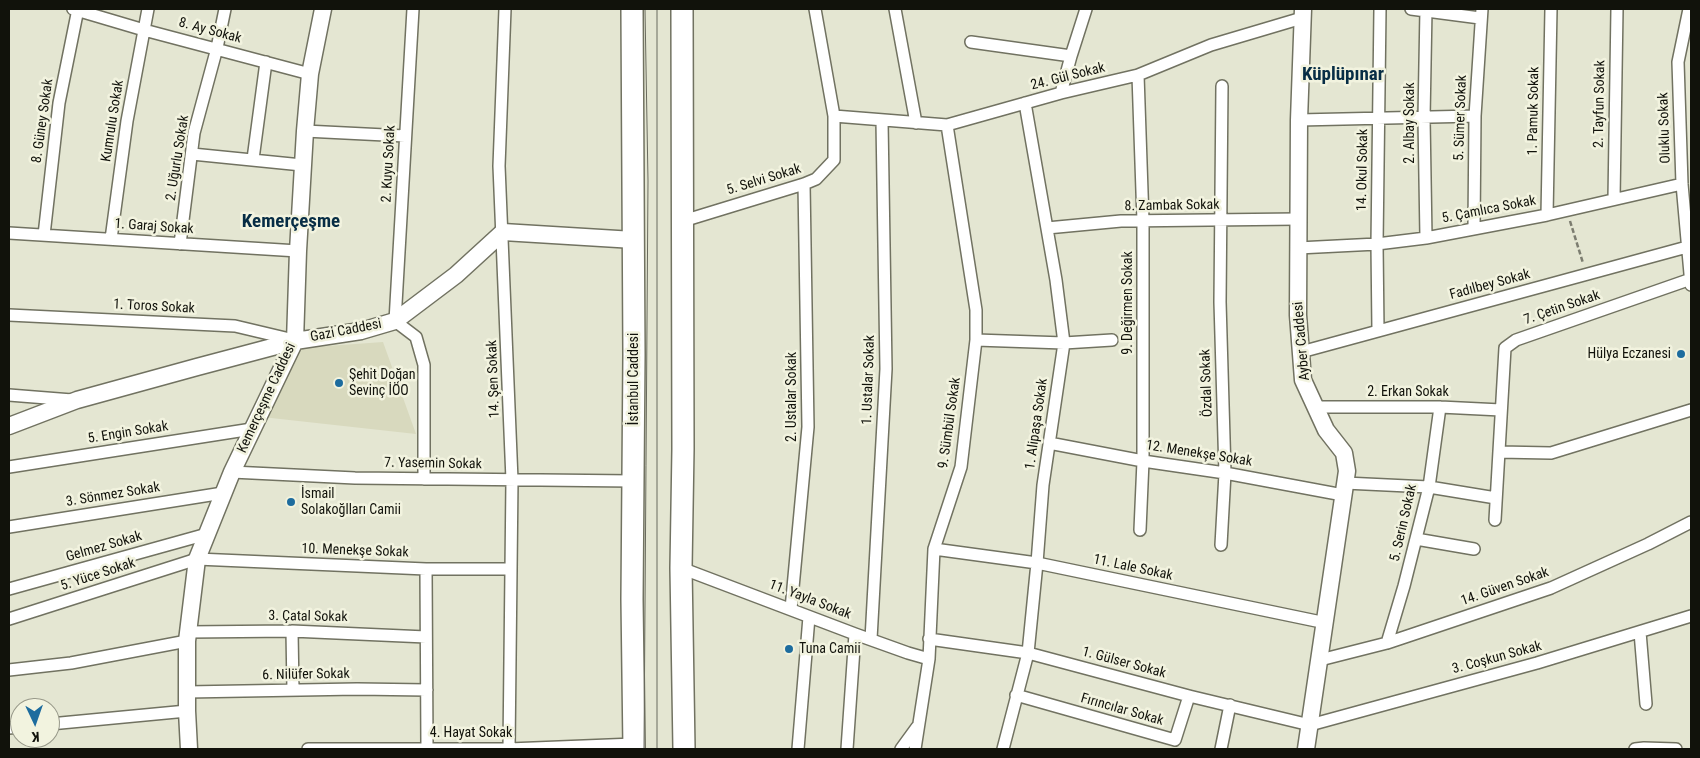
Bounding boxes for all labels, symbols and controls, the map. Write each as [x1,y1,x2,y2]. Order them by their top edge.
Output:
street label: 8. Ay Sokak [177,15,243,47]
street label: 24. Gül Sokak [1029,60,1107,94]
street label: 2. Tayfun Sokak [1591,60,1609,148]
district label: Küplüpınar [1302,64,1384,86]
street label: 1. Pamuk Sokak [1525,67,1543,155]
street label: 5. Sümer Sokak [1451,75,1471,161]
street label: 8. Güney Sokak [29,78,57,164]
street label: Kumrulu Sokak [98,79,128,163]
street label: 2. Albay Sokak [1402,82,1418,164]
street label: Oluklu Sokak [1655,92,1675,164]
street label: 2. Uğurlu Sokak [163,114,193,202]
street label: 2. Kuyu Sokak [379,125,399,203]
street label: 14. Okul Sokak [1354,129,1372,211]
street label: 5. Selvi Sokak [725,161,803,199]
street label: 5. Çamlıca Sokak [1441,193,1537,227]
street label: 8. Zambak Sokak [1124,197,1220,215]
district label: Kemerçeşme [242,211,340,233]
street label: 1. Garaj Sokak [114,216,194,238]
street label: 9. Değirmen Sokak [1120,251,1136,355]
street label: Fadılbey Sokak [1448,266,1532,304]
street label: 7. Çetin Sokak [1522,287,1602,329]
street label: 1. Toros Sokak [113,296,195,318]
street label: Ayber Caddesi [1290,301,1314,381]
street label: Gazi Caddesi [309,316,383,346]
street label: İstanbul Caddesi [626,333,642,425]
street label: 1. Ustalar Sokak [859,335,879,425]
street label: Kemerçeşme Caddesi [234,340,300,456]
street label: 14. Şen Sokak [484,340,504,418]
place label: Hülya Eczanesi [1588,346,1671,362]
marker: Hülya Eczanesi [1675,348,1687,360]
street label: Özdal Sokak [1197,349,1217,417]
street label: 2. Ustalar Sokak [784,352,800,442]
place label: Şehit Doğan Sevinç İÖO [349,367,416,400]
street label: 9. Sümbül Sokak [935,376,965,470]
marker: Şehit Doğan Sevinç İÖO [333,377,345,389]
street label: 1. Alipaşa Sokak [1022,377,1052,471]
street label: 2. Erkan Sokak [1367,384,1449,400]
street label: 5. Engin Sokak [87,418,169,448]
street label: 12. Menekşe Sokak [1145,437,1253,471]
street label: 7. Yasemin Sokak [384,455,482,473]
street label: 3. Sönmez Sokak [65,479,161,511]
street label: 5. Serin Sokak [1387,483,1421,563]
place label: İsmail Solakoğlları Camii [301,486,401,518]
marker: İsmail Solakoğlları Camii [285,496,297,508]
street label: Gelmez Sokak [64,528,144,566]
street label: 10. Menekşe Sokak [301,541,409,561]
street label: 11. Lale Sokak [1092,551,1174,585]
street label: 5. Yüce Sokak [59,555,137,595]
street label: 14. Güven Sokak [1459,564,1551,610]
street label: 11. Yayla Sokak [766,577,854,623]
street label: 3. Çatal Sokak [268,608,348,626]
street label: 3. Coşkun Sokak [1450,638,1544,678]
place label: Tuna Camii [799,641,861,657]
marker: Tuna Camii [783,643,795,655]
street label: 1. Gülser Sokak [1080,644,1168,682]
street label: 6. Nilüfer Sokak [262,666,350,684]
street label: Fırıncılar Sokak [1079,690,1165,730]
north arrow [10,698,60,748]
street label: 4. Hayat Sokak [430,725,512,741]
text: K [31,729,40,745]

